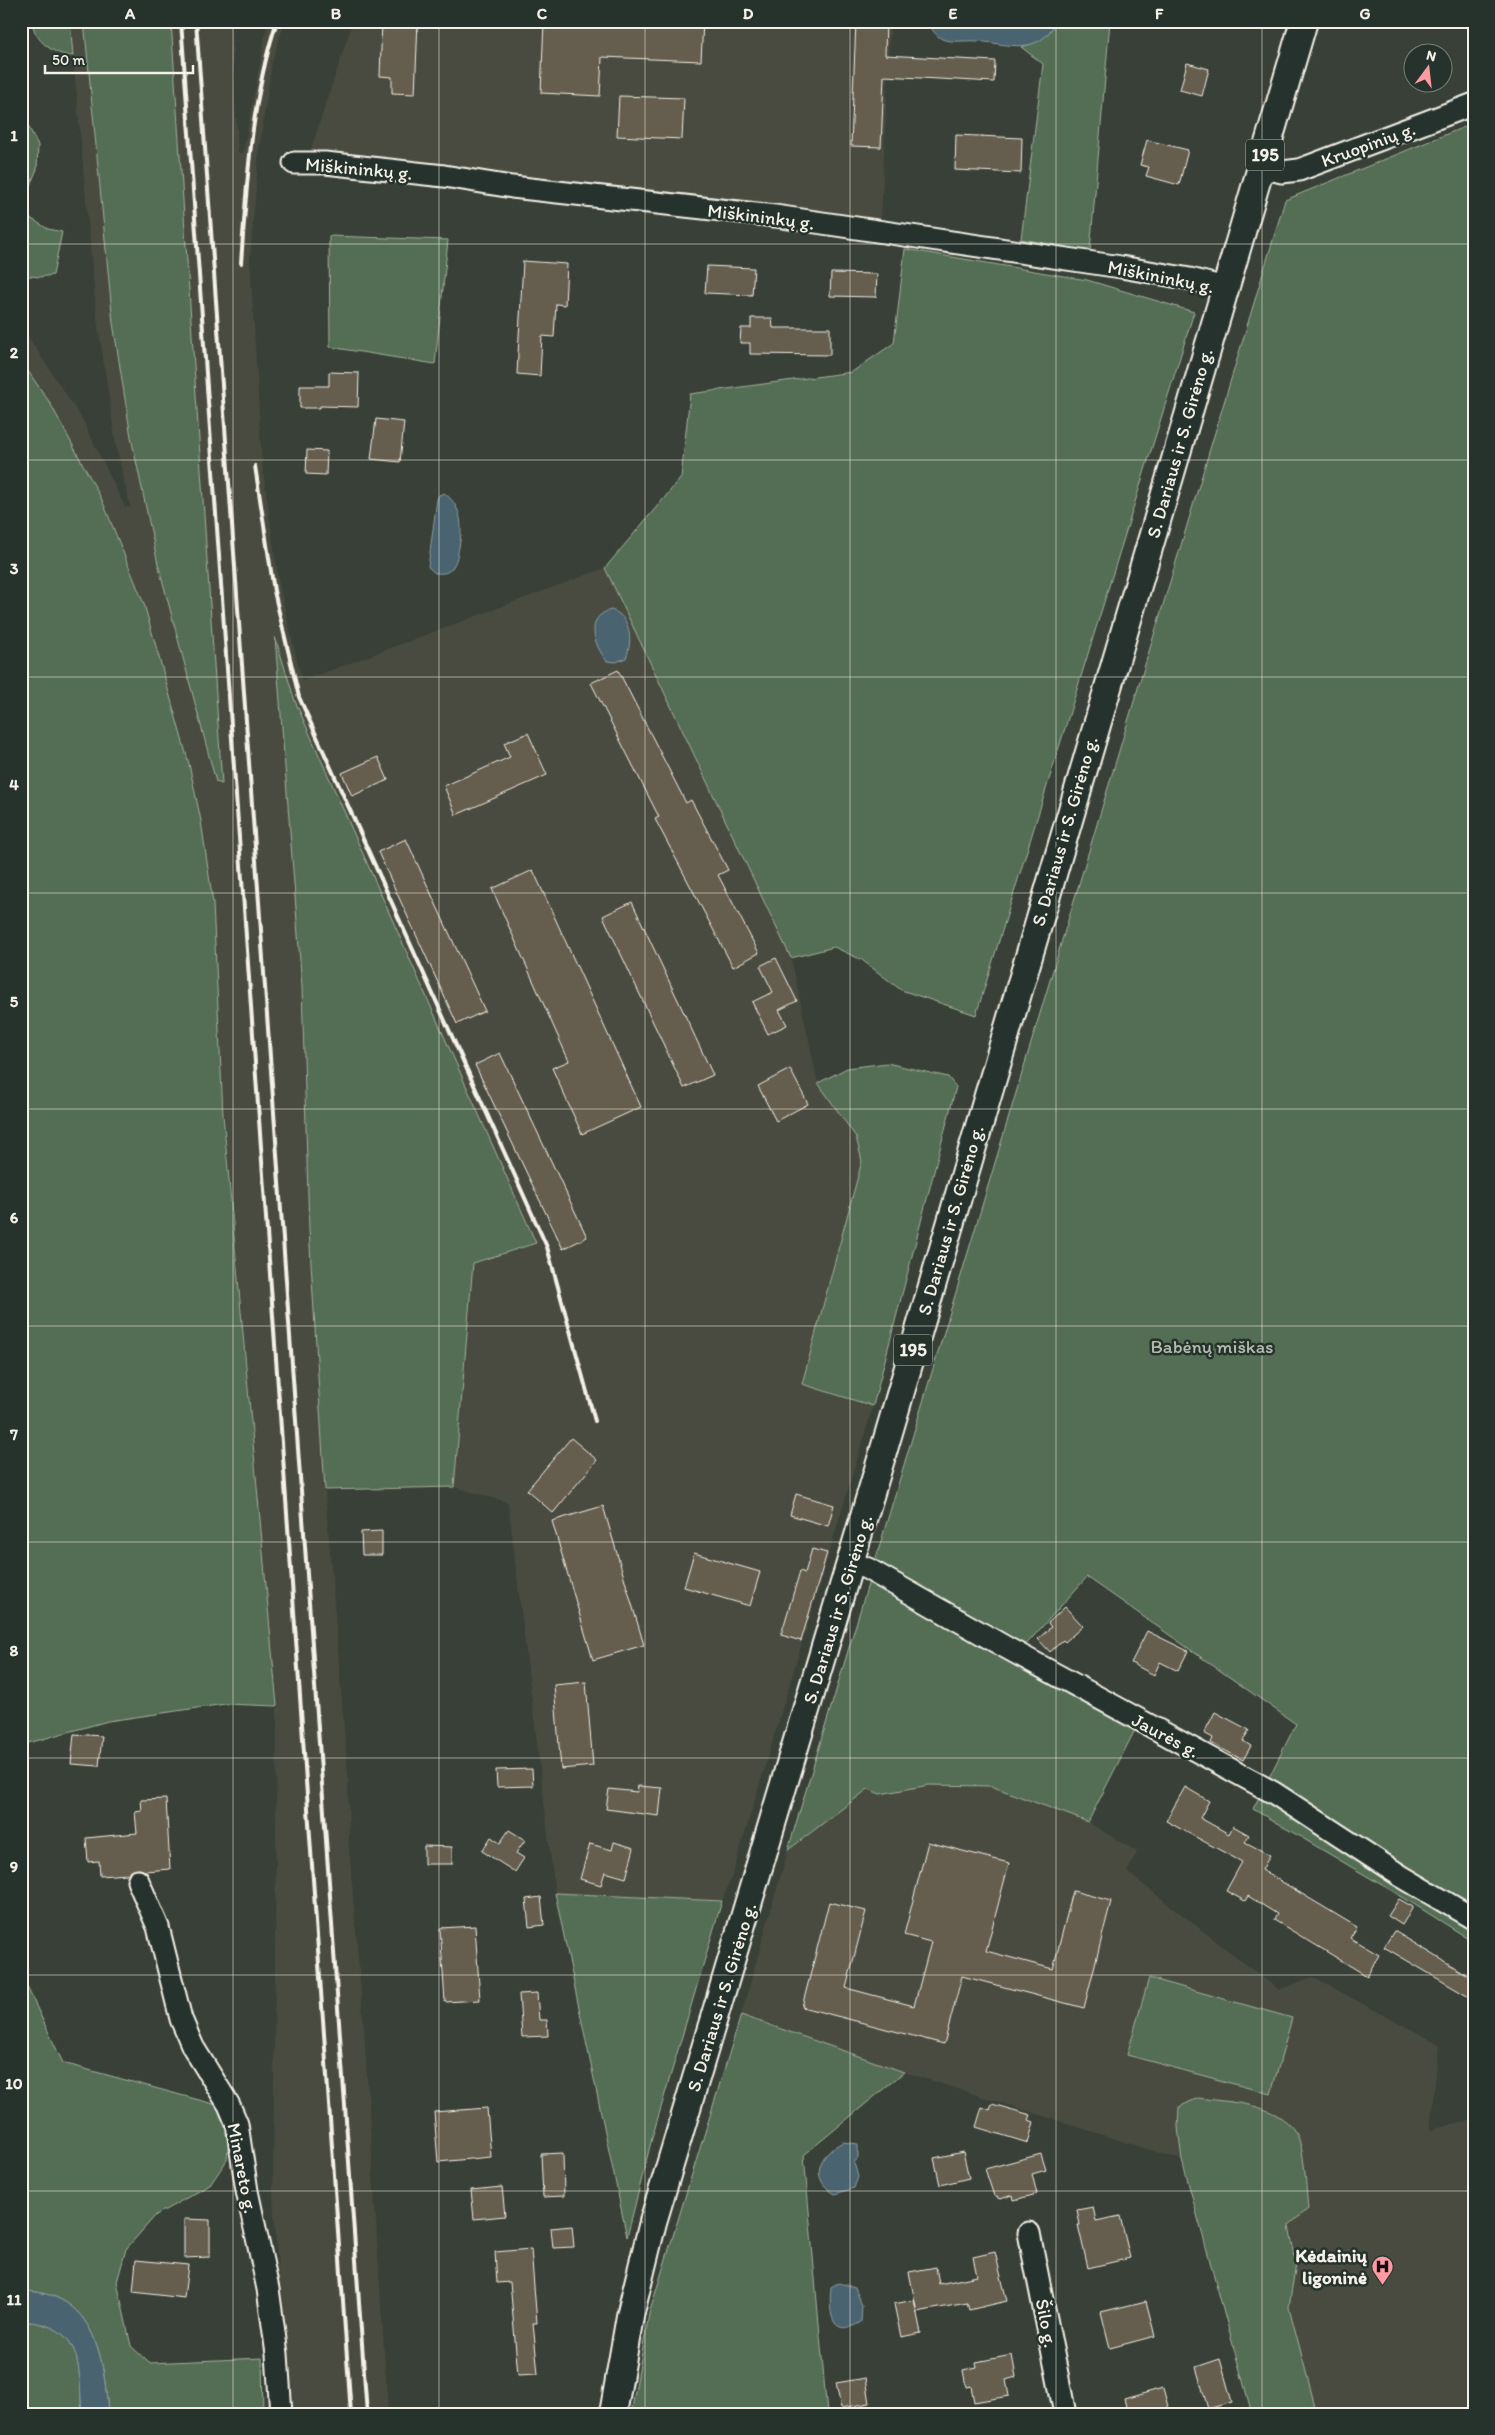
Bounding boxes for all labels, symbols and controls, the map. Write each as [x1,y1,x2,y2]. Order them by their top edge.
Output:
text: A [124,4,136,23]
text: B [331,4,342,23]
text: C [537,4,548,23]
text: D [743,4,754,23]
text: E [949,4,958,23]
text: F [1155,4,1164,23]
text: G [1359,4,1371,23]
scale bar [45,42,192,74]
north arrow [1402,42,1452,92]
text: N [1424,46,1438,65]
text: 50 m [52,51,85,69]
street label: Kruopinių g. [1318,117,1418,172]
text: 1 [10,126,18,145]
road number: 195 [1246,140,1284,170]
street label: Miškininkų g. [304,152,414,185]
street label: Miškininkų g. [706,199,816,234]
street label: Miškininkų g. [1106,255,1216,298]
text: 2 [10,343,19,362]
street label: S. Dariaus ir S. Girėno g. [1141,346,1218,541]
text: 3 [10,559,19,578]
street label: S. Dariaus ir S. Girėno g. [1026,734,1103,929]
text: 4 [9,775,19,794]
text: 5 [10,992,19,1011]
street label: S. Dariaus ir S. Girėno g. [912,1123,989,1318]
text: 6 [10,1208,19,1227]
road number: 195 [894,1334,932,1366]
park label: Babėnų miškas [1151,1335,1273,1358]
text: 7 [9,1425,18,1444]
street label: S. Dariaus ir S. Girėno g. [798,1512,877,1706]
text: 8 [10,1641,19,1660]
street label: Jaurės g. [1128,1708,1203,1763]
text: 9 [10,1857,18,1876]
street label: S. Dariaus ir S. Girėno g. [682,1900,761,2094]
text: 10 [5,2074,23,2093]
street label: Minareto g. [222,2121,263,2215]
place label: Kėdainių ligoninė [1295,2244,1367,2289]
hospital icon: Kėdainių ligoninė [1371,2254,1395,2285]
text: 11 [7,2290,22,2309]
street label: Šilo g. [1031,2297,1062,2349]

